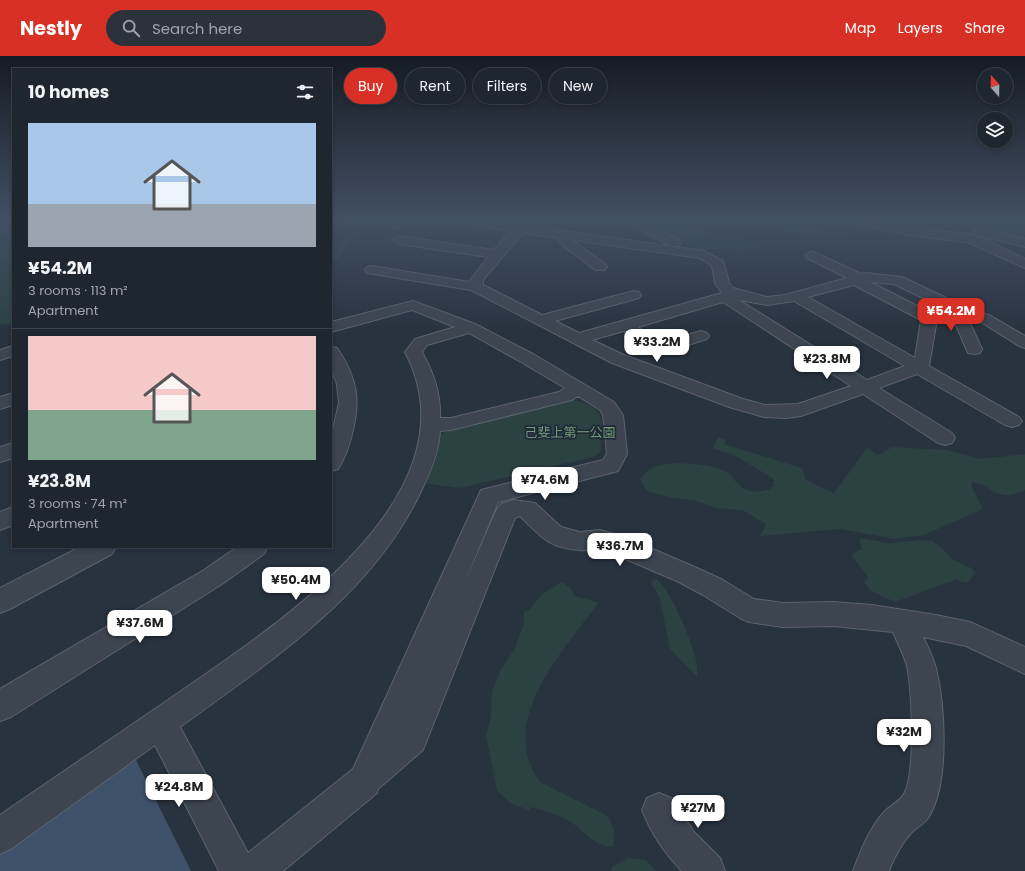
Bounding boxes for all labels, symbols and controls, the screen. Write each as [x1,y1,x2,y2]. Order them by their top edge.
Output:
search box [106,10,386,46]
text: Nestly [20,15,82,42]
icon: search [120,17,142,39]
text: Search here [152,18,242,39]
text: Map [845,18,876,38]
text: Layers [898,18,942,38]
text: Share [964,18,1005,38]
chip: Buy [344,68,397,104]
chip: Rent [405,68,465,104]
chip: Filters [473,68,541,104]
chip: New [549,68,607,104]
north arrow [977,68,1013,104]
map controls [977,68,1013,148]
text: 10 homes [28,80,109,104]
icon: filters [294,81,316,103]
button: layers [977,112,1013,148]
icon: home [136,149,208,221]
text: ¥54.2M [28,256,92,280]
text: 3 rooms · 113 m² [28,281,128,300]
pin: ¥54.2M [918,298,984,332]
text: Apartment [28,301,98,320]
text: ¥54.2M [927,301,976,320]
pin: ¥33.2M [624,329,690,363]
text: ¥33.2M [633,332,681,351]
pin: ¥23.8M [794,346,860,380]
text: ¥23.8M [803,349,851,368]
icon: home [136,362,208,434]
park label: 己斐上第一公園 [524,423,616,442]
pin: ¥74.6M [512,467,578,501]
text: ¥23.8M [28,469,91,493]
text: ¥74.6M [521,470,569,489]
text: 3 rooms · 74 m² [28,494,127,513]
text: Apartment [28,514,98,533]
pin: ¥36.7M [587,533,653,567]
text: ¥36.7M [596,536,644,555]
pin: ¥50.4M [263,567,329,601]
text: ¥50.4M [271,570,321,589]
pin: ¥37.6M [107,610,173,644]
text: ¥37.6M [116,613,164,632]
pin: ¥32M [880,719,928,753]
text: ¥32M [886,722,922,741]
pin: ¥24.8M [146,774,212,808]
text: ¥24.8M [155,777,203,796]
pin: ¥27M [674,795,722,829]
text: ¥27M [680,798,716,817]

